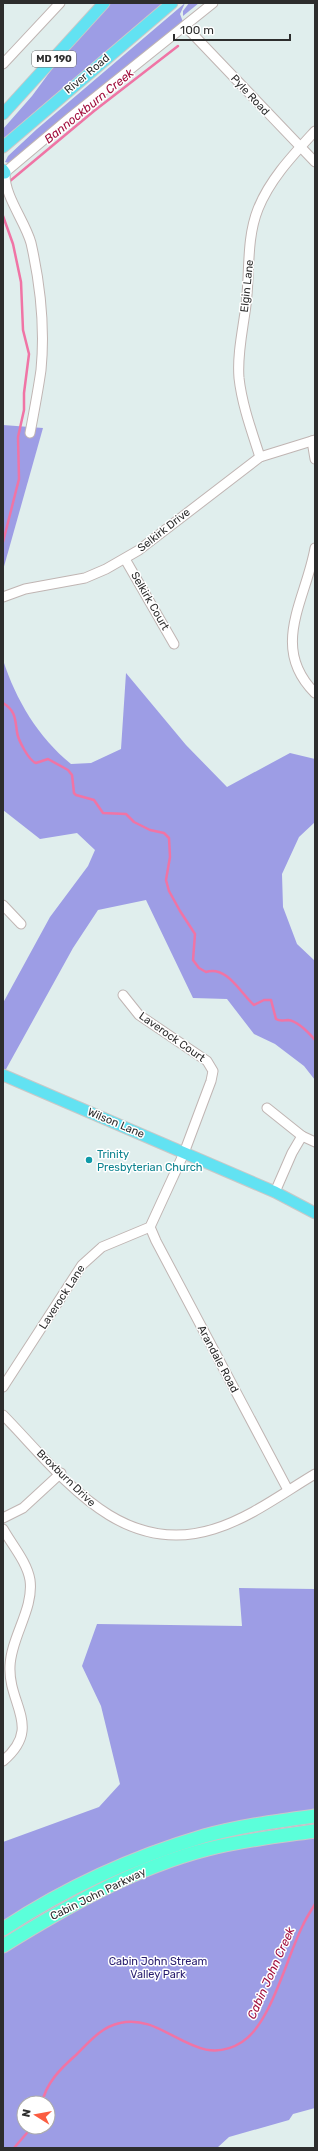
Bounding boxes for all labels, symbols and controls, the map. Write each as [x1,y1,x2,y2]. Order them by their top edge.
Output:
scale bar [174,16,290,42]
text: 100 m [180,23,214,37]
road number: MD 190 [32,51,76,67]
street label: River Road [62,51,112,97]
water label: Bannockburn Creek [42,65,137,146]
street label: Pyle Road [228,72,272,118]
street label: Elgin Lane [238,259,256,313]
street label: Selkirk Drive [135,506,193,554]
street label: Selkirk Court [128,570,172,633]
street label: Laverock Court [136,1009,208,1065]
street label: Wilson Lane [86,1105,146,1141]
place label: Trinity Presbyterian Church [97,1148,203,1174]
marker: Trinity Presbyterian Church [84,1155,94,1165]
street label: Laverock Lane [36,1262,88,1332]
street label: Arandale Road [195,1323,241,1395]
street label: Broxburn Drive [34,1447,98,1509]
street label: Cabin John Parkway [48,1865,148,1923]
water label: Cabin John Creek [244,1924,298,2021]
park label: Cabin John Stream Valley Park [109,1955,207,1981]
north arrow [16,2095,56,2135]
text: N [20,2108,34,2118]

